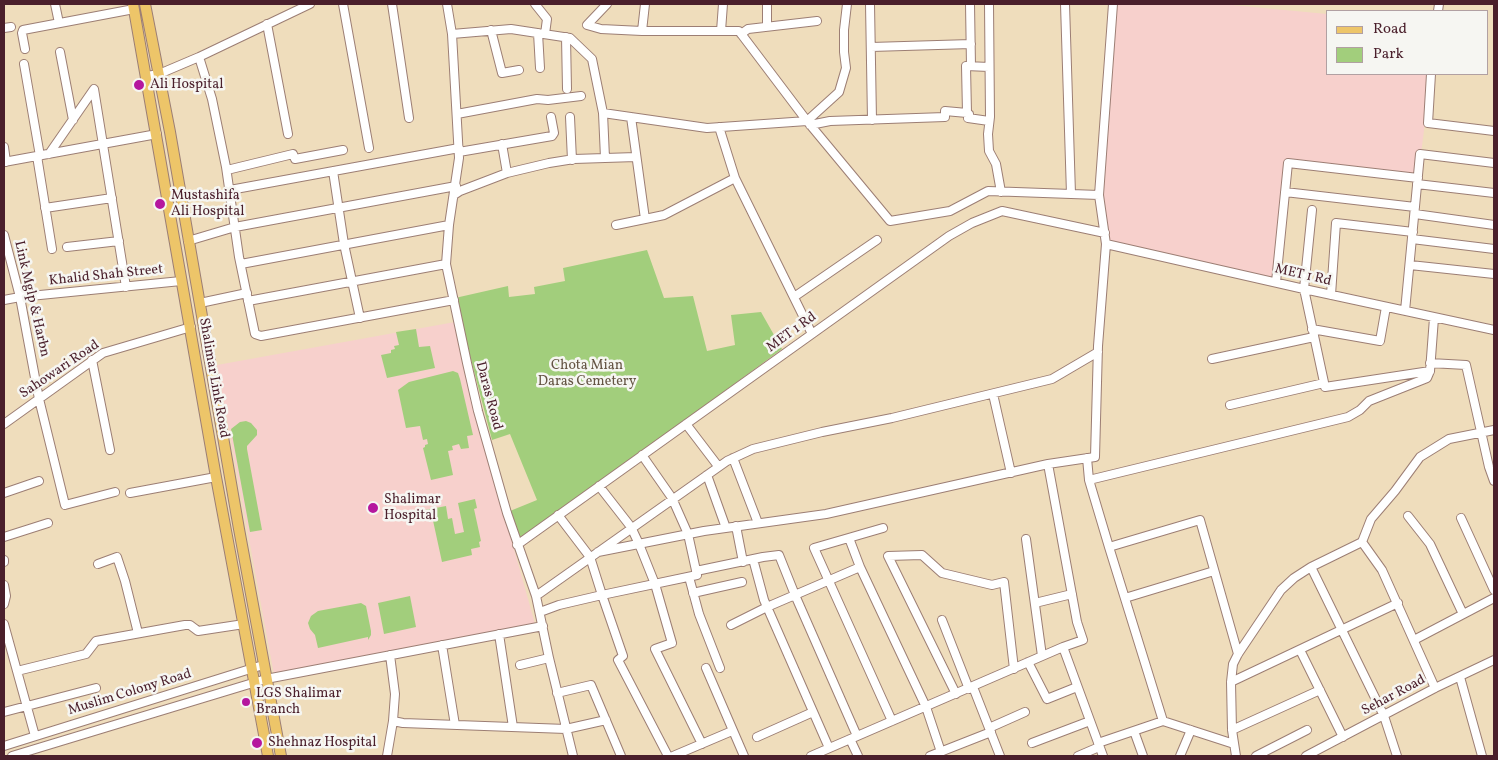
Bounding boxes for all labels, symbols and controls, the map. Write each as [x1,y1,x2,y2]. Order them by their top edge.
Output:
legend [1326,10,1488,75]
text: Road [1373,19,1407,40]
text: Park [1373,44,1404,65]
place label: Ali Hospital [150,77,223,93]
marker: Ali Hospital [132,78,146,92]
place label: Mustashifa Ali Hospital [171,188,244,220]
marker: Mustashifa Ali Hospital [153,197,167,211]
street label: Link Mglp & Harbn [9,239,53,359]
street label: MET 1 Rd [1273,261,1333,291]
street label: Khalid Shah Street [48,262,164,290]
street label: MET 1 Rd [764,309,820,357]
street label: Shalimar Link Road [194,317,232,439]
street label: Sahowari Road [17,337,103,403]
park label: Chota Mian Daras Cemetery [538,358,636,391]
street label: Daras Road [471,360,505,432]
place label: Shalimar Hospital [384,492,441,524]
marker: Shalimar Hospital [366,501,380,515]
street label: Muslim Colony Road [66,666,194,720]
street label: Sehar Road [1359,672,1429,720]
place label: LGS Shalimar Branch [256,686,341,719]
marker: LGS Shalimar Branch [240,696,252,708]
place label: Shehnaz Hospital [268,735,376,751]
marker: Shehnaz Hospital [250,736,264,750]

